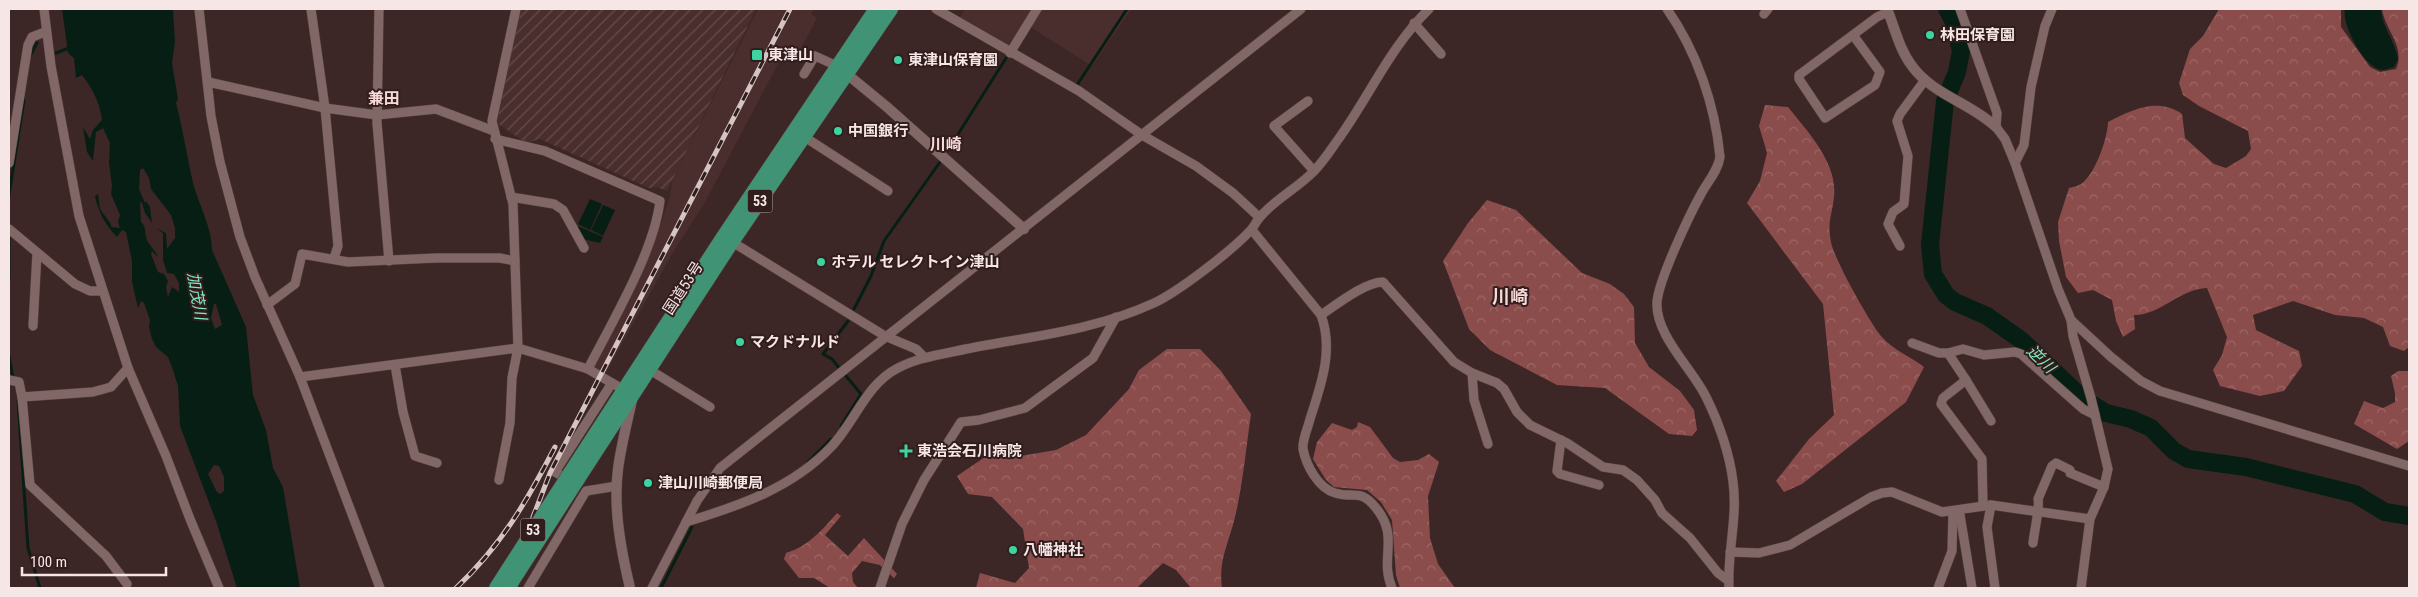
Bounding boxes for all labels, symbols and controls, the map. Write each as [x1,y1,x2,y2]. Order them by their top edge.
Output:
place label: 林田保育園 [1940,26,2015,44]
marker: 林田保育園 [1924,29,1936,41]
place label: 東津山 [768,46,813,64]
marker: 東津山 [750,48,764,62]
place label: 東津山保育園 [908,51,998,69]
marker: 東津山保育園 [892,54,904,66]
district label: 兼田 [368,89,400,108]
place label: 中国銀行 [848,122,908,140]
marker: 中国銀行 [832,125,844,137]
district label: 川崎 [930,135,962,154]
road number: 53 [748,190,772,212]
place label: ホテル セレクトイン津山 [831,253,999,271]
marker: ホテル セレクトイン津山 [815,256,827,268]
street label: 国道53号 [659,258,707,318]
water label: 加茂川 [183,271,211,323]
district label: 川崎 [1492,286,1528,307]
place label: マクドナルド [750,333,840,351]
marker: マクドナルド [734,336,746,348]
water label: 逆川 [2023,341,2061,378]
place label: 東浩会石川病院 [917,442,1022,460]
marker: 東浩会石川病院 [899,444,913,458]
place label: 津山川崎郵便局 [658,474,763,492]
marker: 津山川崎郵便局 [642,477,654,489]
road number: 53 [520,518,546,542]
place label: 八幡神社 [1023,541,1083,559]
scale bar [22,544,166,576]
marker: 八幡神社 [1007,544,1019,556]
text: 100 m [30,553,67,571]

